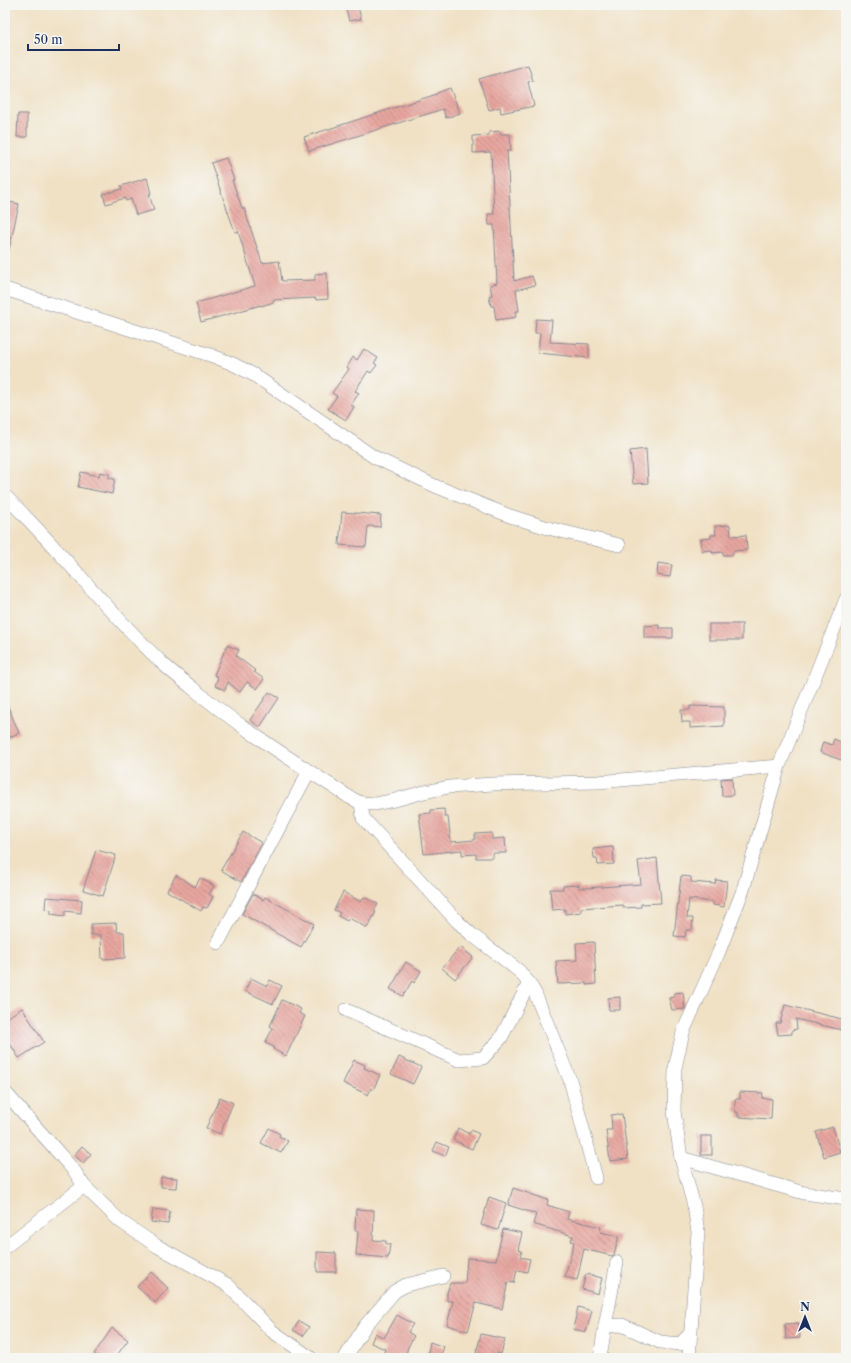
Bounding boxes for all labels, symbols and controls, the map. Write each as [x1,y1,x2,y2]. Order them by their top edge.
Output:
scale bar [28,26,119,52]
text: 50 m [34,32,63,47]
north arrow [785,1297,825,1337]
text: N [800,1300,810,1314]

